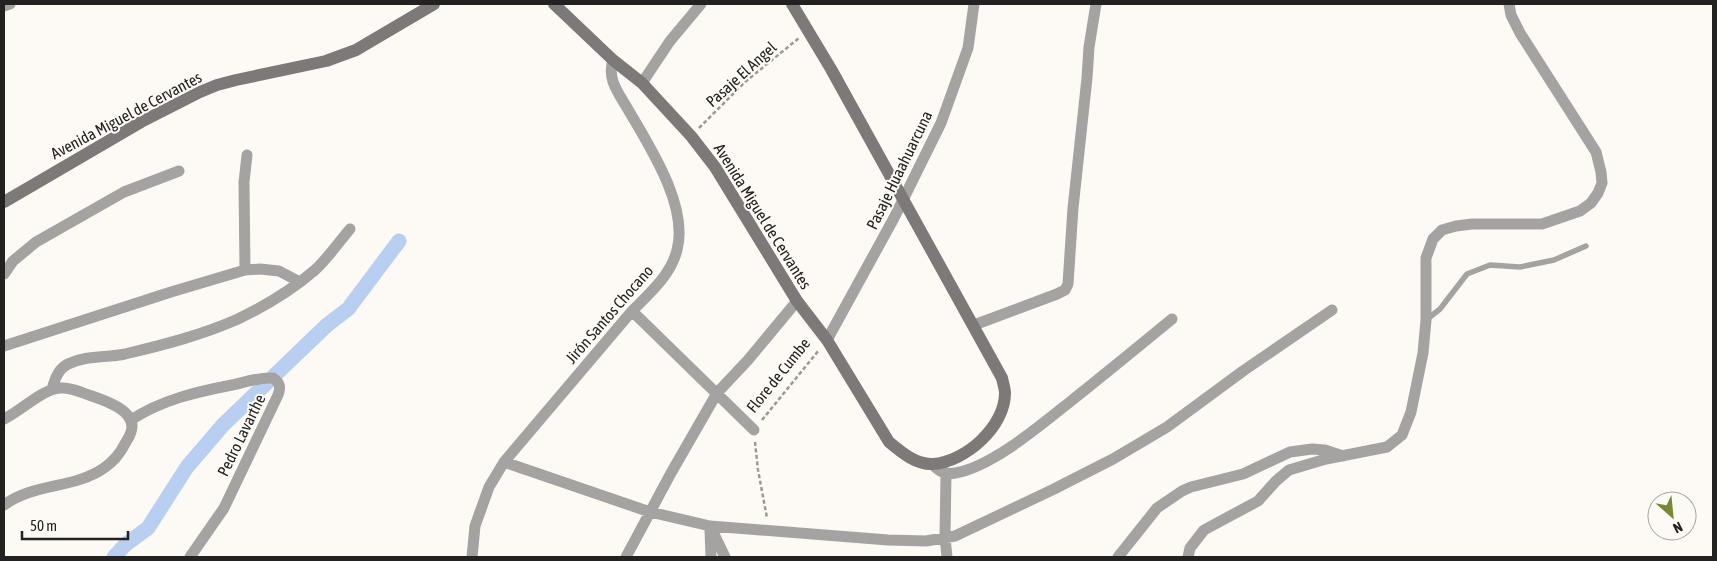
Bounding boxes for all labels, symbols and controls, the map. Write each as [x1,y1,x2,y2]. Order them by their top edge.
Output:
street label: Pasaje El Angel [702,37,781,111]
street label: Avenida Miguel de Cervantes [48,67,205,163]
street label: Pasaje Huaahuarcuna [863,108,936,233]
street label: Avenida Miguel de Cervantes [710,140,815,293]
street label: Jirón Santos Chocano [562,261,656,367]
street label: Flore de Cumbe [743,334,813,416]
street label: Pedro Lavarthe [213,391,269,479]
north arrow [1647,491,1697,541]
scale bar [22,508,129,540]
text: 50 m [30,517,57,534]
text: N [1671,519,1685,537]

